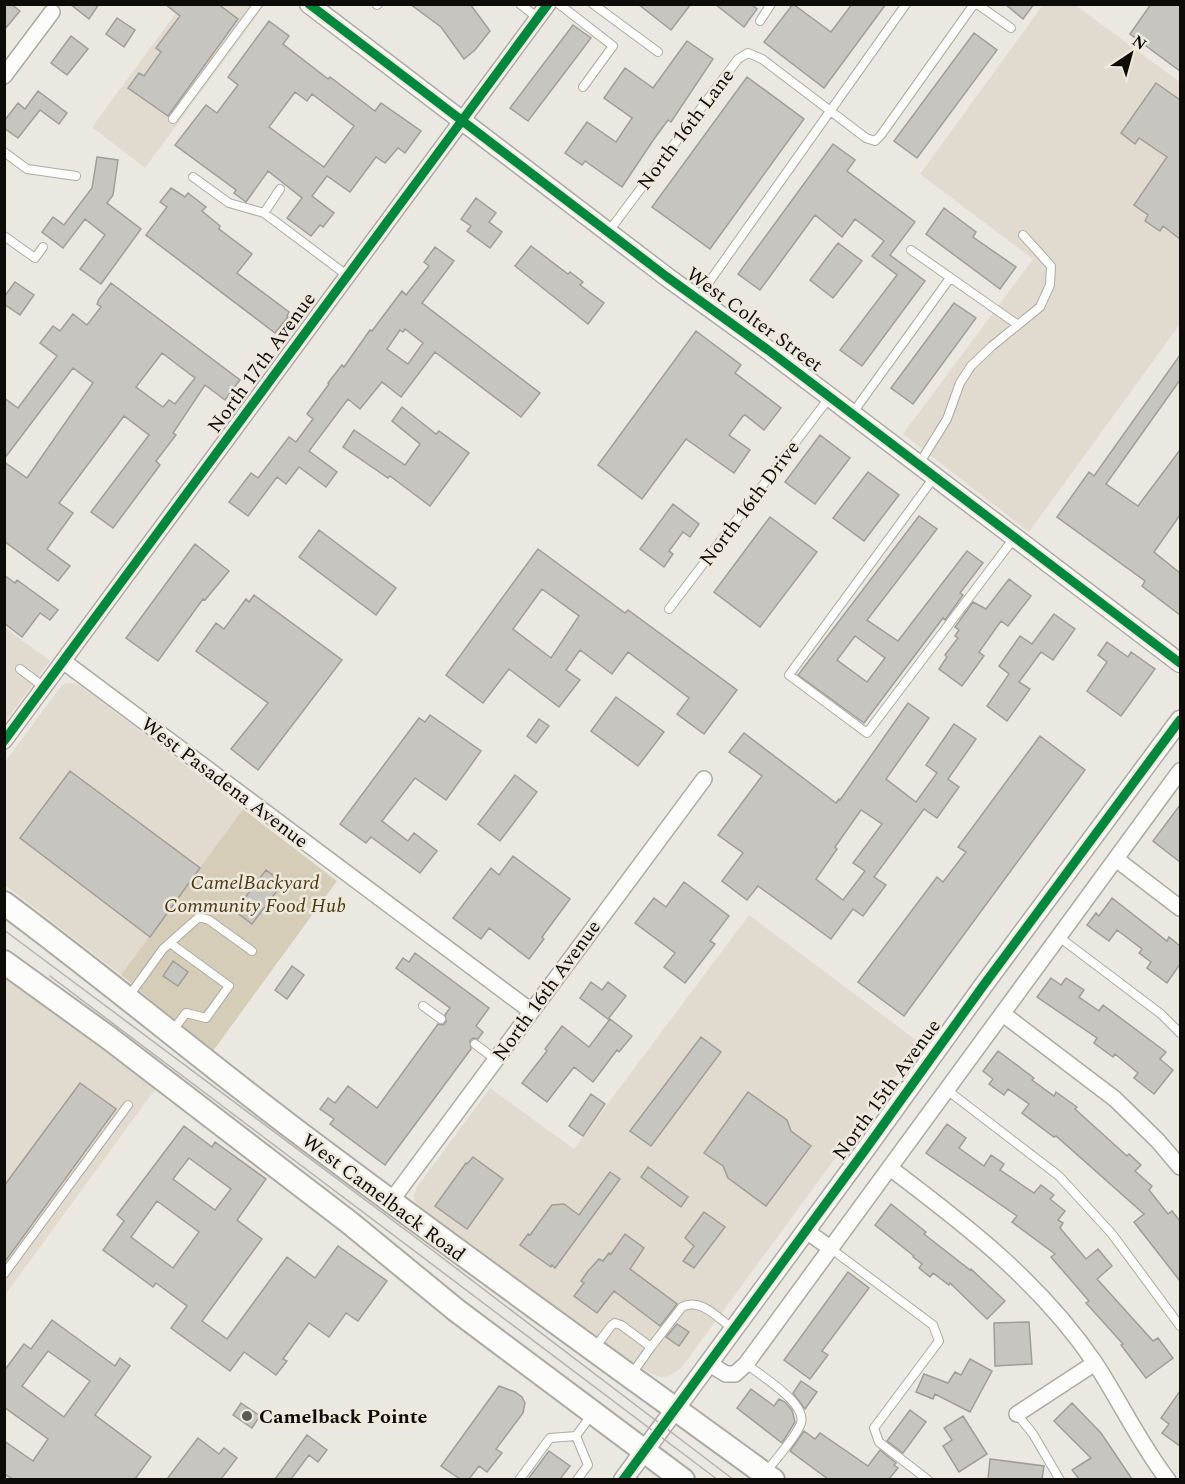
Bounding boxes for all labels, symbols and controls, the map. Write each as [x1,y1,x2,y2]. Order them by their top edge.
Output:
north arrow [1101,24,1161,84]
text: N [1127,29,1152,56]
street label: North 16th Lane [630,62,742,197]
street label: West Colter Street [680,260,829,380]
street label: North 17th Avenue [200,286,323,439]
street label: North 16th Drive [692,434,807,573]
street label: West Pasadena Avenue [134,710,315,856]
park label: CamelBackyard Community Food Hub [164,868,346,921]
street label: North 16th Avenue [485,914,608,1067]
street label: North 15th Avenue [825,1013,948,1166]
street label: West Camelback Road [295,1126,472,1269]
place label: Camelback Pointe [259,1402,428,1432]
marker: Camelback Pointe [240,1409,254,1423]

